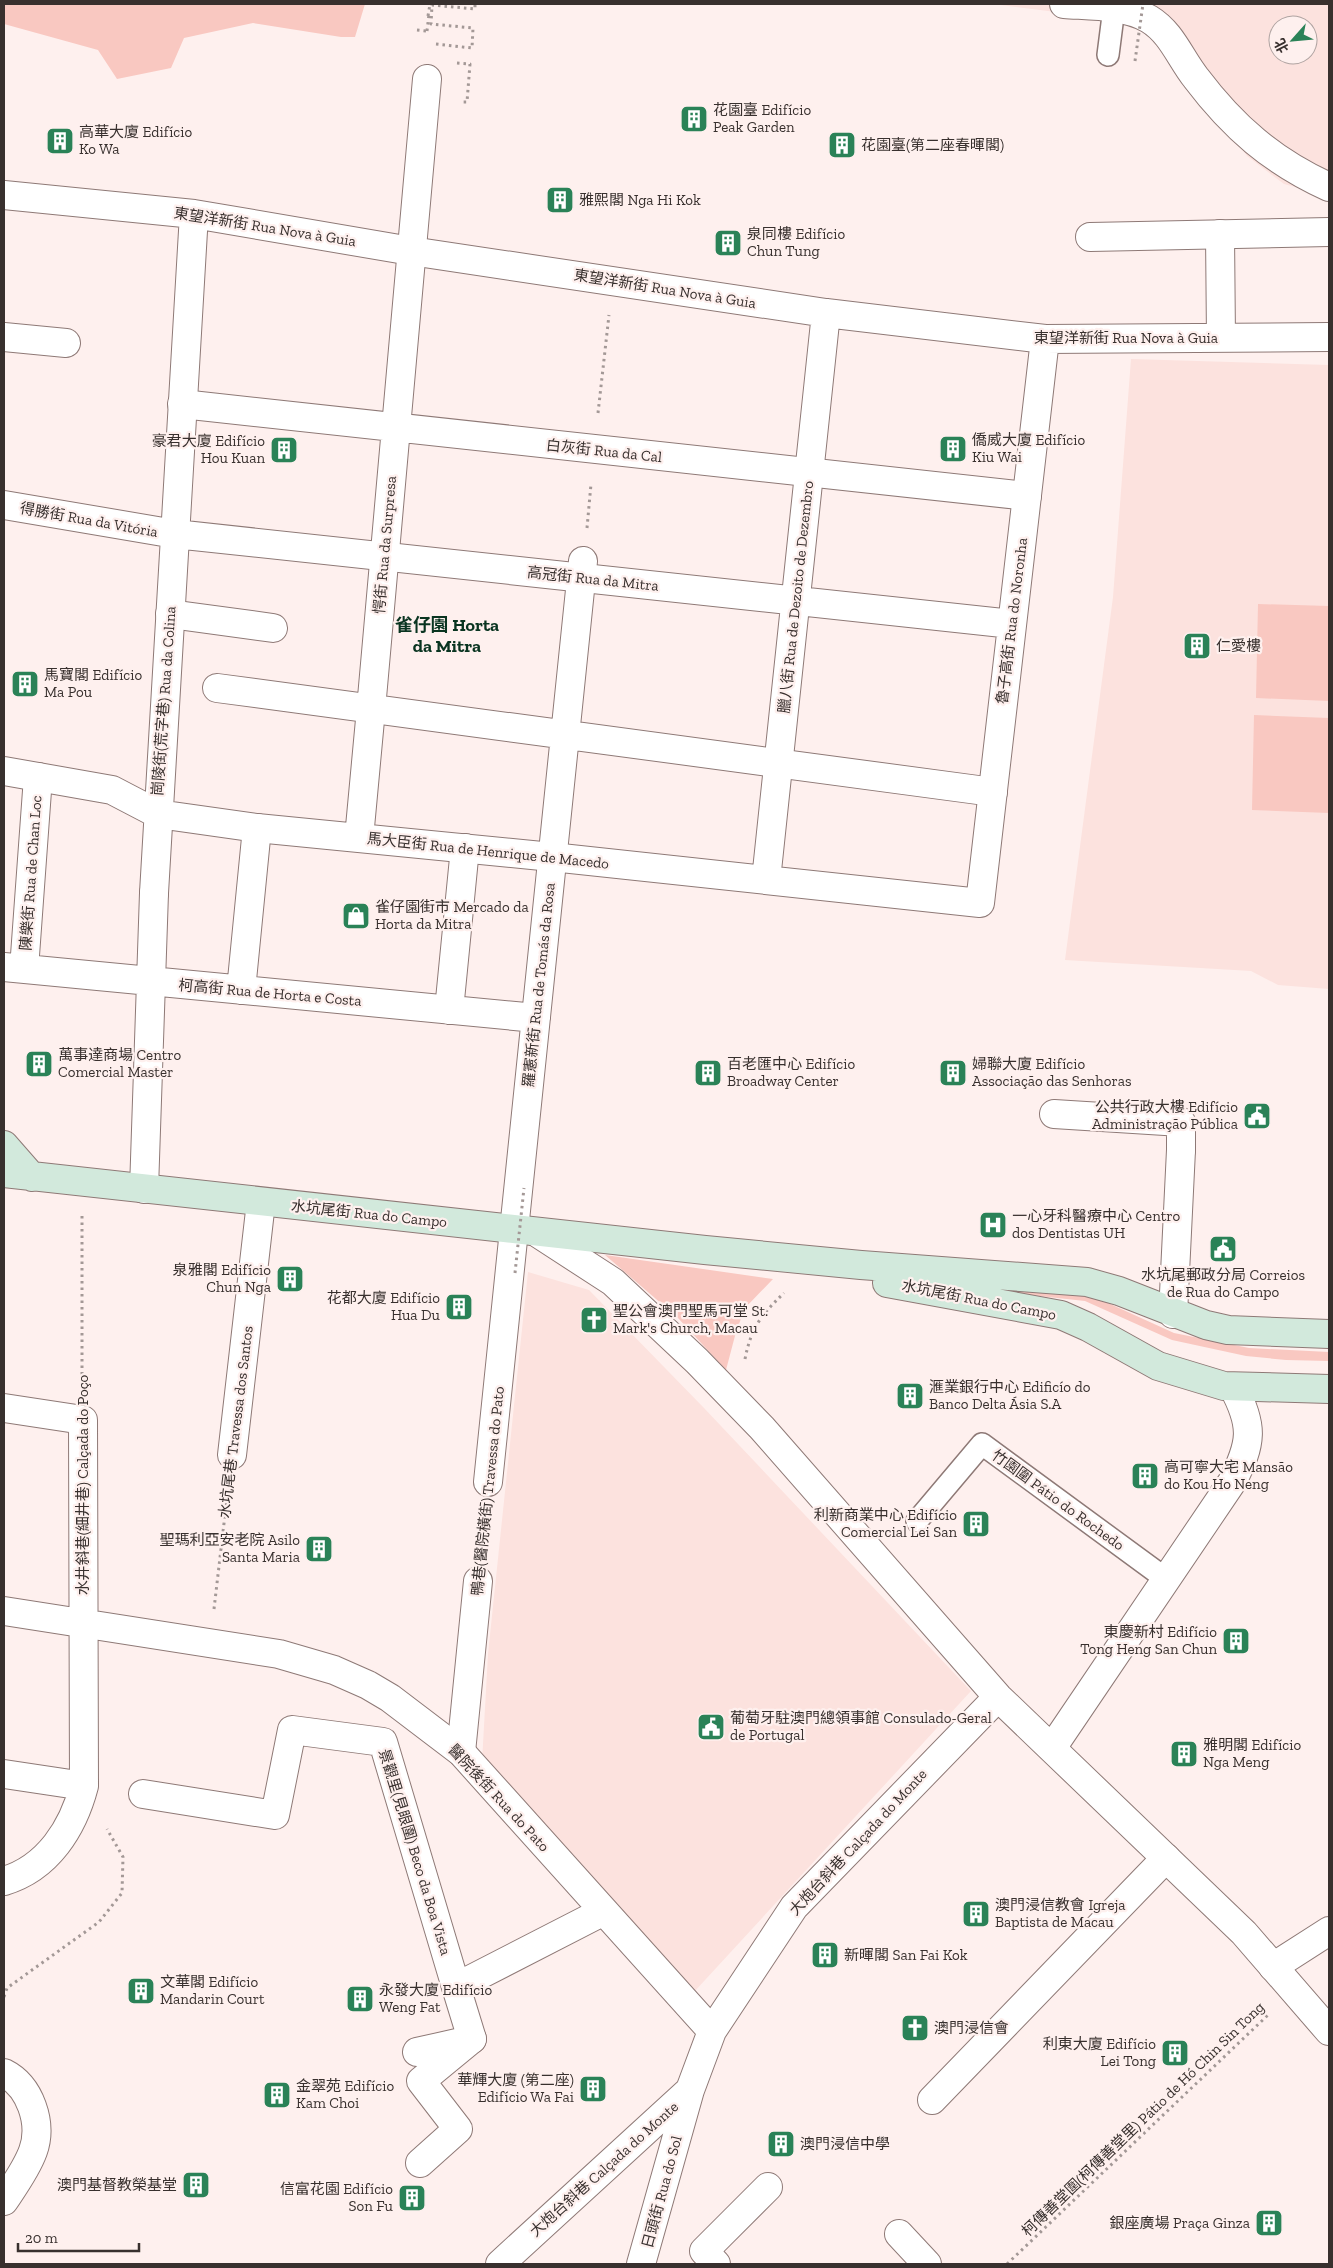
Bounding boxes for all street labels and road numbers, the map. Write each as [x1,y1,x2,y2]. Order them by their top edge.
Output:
street label: 東望洋新街 Rua Nova à Guia [173,204,357,250]
street label: 東望洋新街 Rua Nova à Guia [573,266,757,312]
street label: 東望洋新街 Rua Nova à Guia [1034,329,1218,347]
street label: 白灰街 Rua da Cal [545,436,663,466]
street label: 愕街 Rua da Surpresa [370,475,400,615]
street label: 臘八街 Rua de Dezoito de Dezembro [775,479,817,714]
street label: 得勝街 Rua da Vitória [19,499,159,541]
street label: 魯子高街 Rua do Noronha [993,537,1031,705]
street label: 高冠街 Rua da Mitra [526,563,660,595]
street label: 崗陵街(荒字巷) Rua da Colina [148,605,180,797]
street label: 陳樂街 Rua de Chan Loc [17,795,45,951]
street label: 馬大臣街 Rua de Henrique de Macedo [366,829,610,873]
street label: 羅憲新街 Rua de Tomás da Rosa [519,882,559,1088]
street label: 柯高街 Rua de Horta e Costa [178,976,362,1010]
street label: 水坑尾街 Rua do Campo [290,1197,448,1231]
street label: 水坑尾街 Rua do Campo [900,1276,1058,1324]
street label: 水坑尾巷 Travessa dos Santos [215,1325,257,1519]
street label: 水井斜巷(細井巷) Calçada do Poço [74,1374,92,1595]
street label: 鴨巷(醫院橫街) Travessa do Pato [468,1385,508,1597]
street label: 竹園圍 Pátio do Rochedo [988,1446,1128,1554]
street label: 醫院後街 Rua do Pato [445,1741,554,1856]
street label: 景觀里(見眼圍) Beco da Boa Vista [375,1747,455,1957]
street label: 大炮台斜巷 Calçada do Monte [785,1765,931,1919]
street label: 柯傳善堂圍(柯傳善堂里) Pátio de Hó Chin Sin Tong [1018,1998,1268,2240]
street label: 大炮台斜巷 Calçada do Monte [526,2098,682,2240]
street label: 日頭街 Rua do Sol [638,2134,686,2250]

